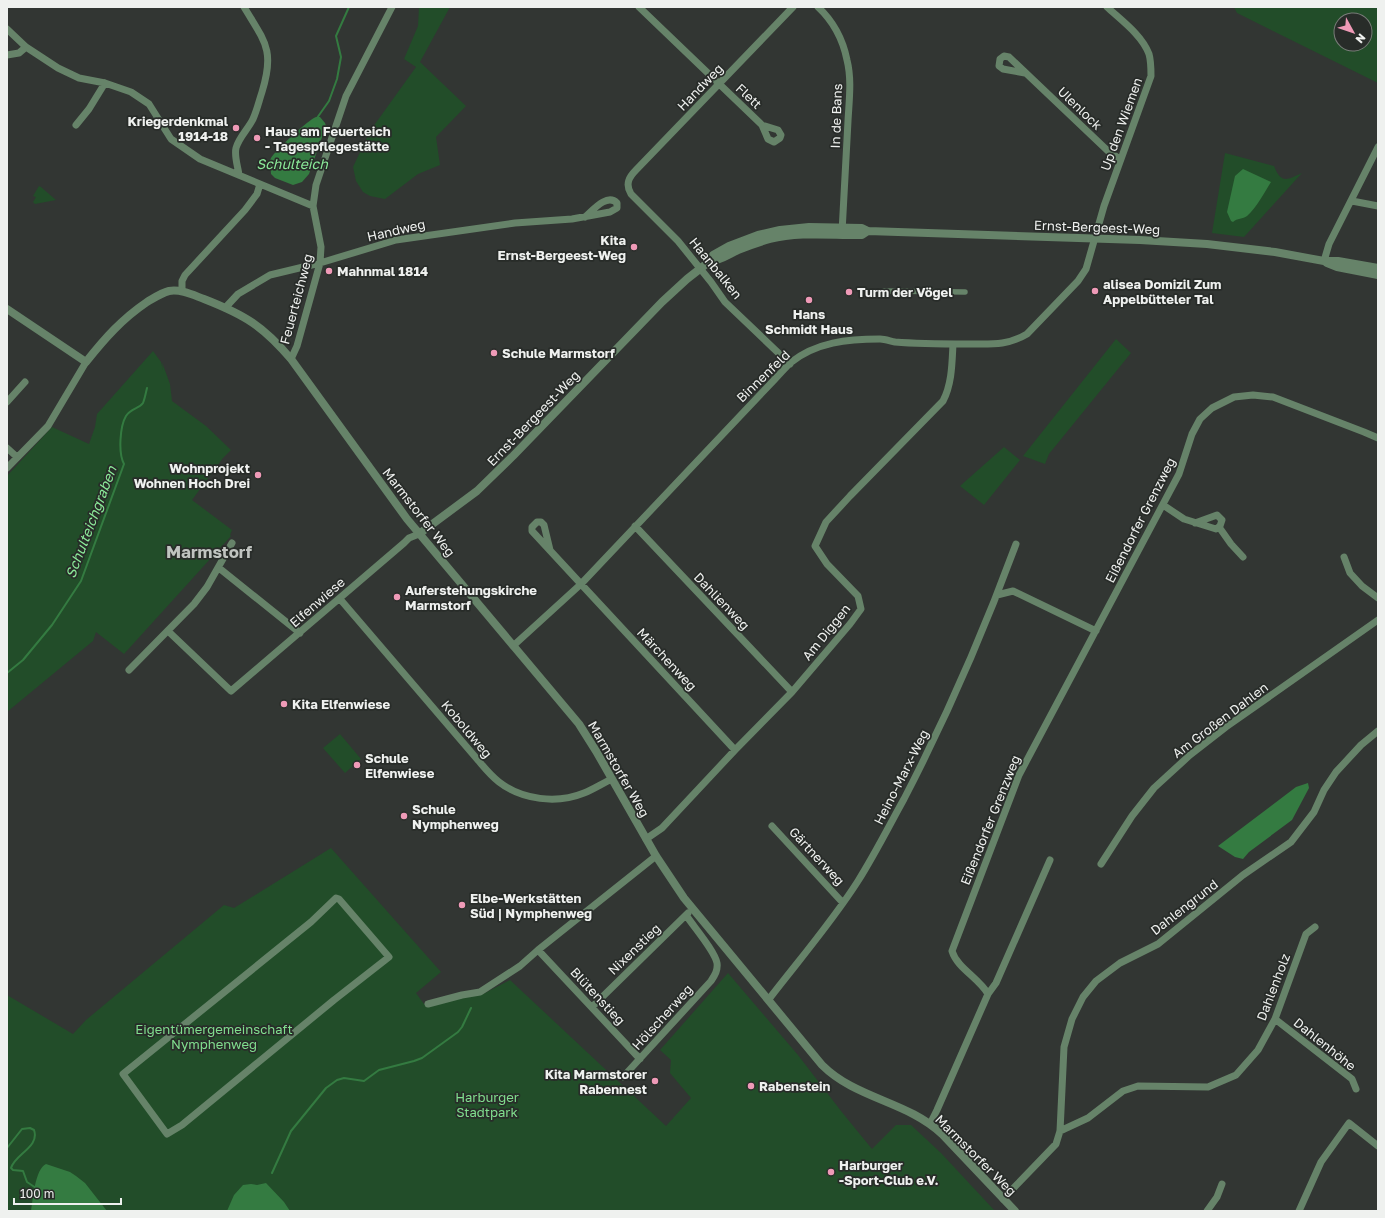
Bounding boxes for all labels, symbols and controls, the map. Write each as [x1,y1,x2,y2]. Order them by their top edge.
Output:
north arrow [1333,12,1373,52]
text: N [1353,31,1369,46]
street label: Handweg [674,60,726,114]
street label: Up den Wiemen [1097,75,1145,173]
street label: Flett [733,80,765,112]
street label: In de Bans [827,83,845,149]
street label: Ulenlock [1055,83,1106,133]
place label: Kriegerdenkmal 1914-18 [127,113,229,144]
marker: Kriegerdenkmal 1914-18 [231,123,241,133]
place label: Haus am Feuerteich - Tagespflegestätte [265,123,391,154]
marker: Haus am Feuerteich - Tagespflegestätte [252,133,262,143]
water label: Schulteich [256,155,329,172]
street label: Handweg [365,216,427,244]
street label: Ernst-Bergeest-Weg [1034,217,1160,237]
place label: Kita Ernst-Bergeest-Weg [498,232,626,263]
street label: Haanbalken [686,234,746,302]
marker: Kita Ernst-Bergeest-Weg [629,242,639,252]
street label: Feuerteichweg [276,252,316,346]
place label: Mahnmal 1814 [337,263,428,279]
marker: Mahnmal 1814 [324,266,334,276]
place label: alisea Domizil Zum Appelbütteler Tal [1103,276,1221,307]
place label: Turm der Vögel [857,284,953,300]
marker: alisea Domizil Zum Appelbütteler Tal [1090,286,1100,296]
marker: Turm der Vögel [844,287,854,297]
marker: Hans Schmidt Haus [804,295,814,305]
place label: Hans Schmidt Haus [765,306,853,337]
place label: Schule Marmstorf [502,345,615,361]
street label: Binnenfeld [733,347,793,405]
marker: Schule Marmstorf [489,348,499,358]
street label: Ernst-Bergeest-Weg [483,367,583,469]
street label: Eißendorfer Grenzweg [1101,455,1179,585]
place label: Wohnprojekt Wohnen Hoch Drei [134,460,250,491]
water label: Schulteichgraben [61,462,120,580]
street label: Marmstorfer Weg [379,464,459,560]
marker: Wohnprojekt Wohnen Hoch Drei [253,470,263,480]
district label: Marmstorf [166,541,253,562]
street label: Dahlienweg [691,569,753,633]
street label: Elfenwiese [286,574,348,630]
place label: Auferstehungskirche Marmstorf [405,582,537,613]
marker: Auferstehungskirche Marmstorf [392,592,402,602]
street label: Am Diggen [799,601,853,663]
street label: Märchenweg [634,624,700,694]
street label: Am Großen Dahlen [1169,679,1271,761]
place label: Kita Elfenwiese [292,696,391,712]
street label: Koboldweg [438,697,496,761]
marker: Kita Elfenwiese [279,699,289,709]
street label: Marmstorfer Weg [585,718,653,820]
street label: Heino-Marx-Weg [870,727,932,827]
place label: Schule Elfenwiese [365,750,435,781]
street label: Eißendorfer Grenzweg [957,753,1023,887]
marker: Schule Elfenwiese [352,760,362,770]
place label: Schule Nymphenweg [412,801,499,832]
marker: Schule Nymphenweg [399,811,409,821]
street label: Gärtnerweg [786,824,848,888]
street label: Dahlengrund [1147,876,1221,938]
place label: Elbe-Werkstätten Süd | Nymphenweg [470,890,592,921]
marker: Elbe-Werkstätten Süd | Nymphenweg [457,900,467,910]
street label: Nixenstieg [604,920,664,978]
street label: Dahlenholz [1253,951,1293,1023]
street label: Blütenstieg [567,964,629,1028]
street label: Hölscherweg [628,981,696,1053]
street label: Dahlenhöhe [1291,1014,1359,1074]
park label: Eigentümergemeinschaft Nymphenweg [135,1021,293,1052]
place label: Kita Marmstorer Rabennest [545,1066,647,1097]
marker: Kita Marmstorer Rabennest [650,1076,660,1086]
place label: Rabenstein [759,1078,831,1094]
marker: Rabenstein [746,1081,756,1091]
park label: Harburger Stadtpark [455,1089,519,1120]
street label: Marmstorfer Weg [932,1111,1020,1199]
place label: Harburger -Sport-Club e.V. [839,1157,939,1188]
marker: Harburger -Sport-Club e.V. [826,1167,836,1177]
scale bar [14,1180,121,1206]
text: 100 m [20,1186,54,1201]

